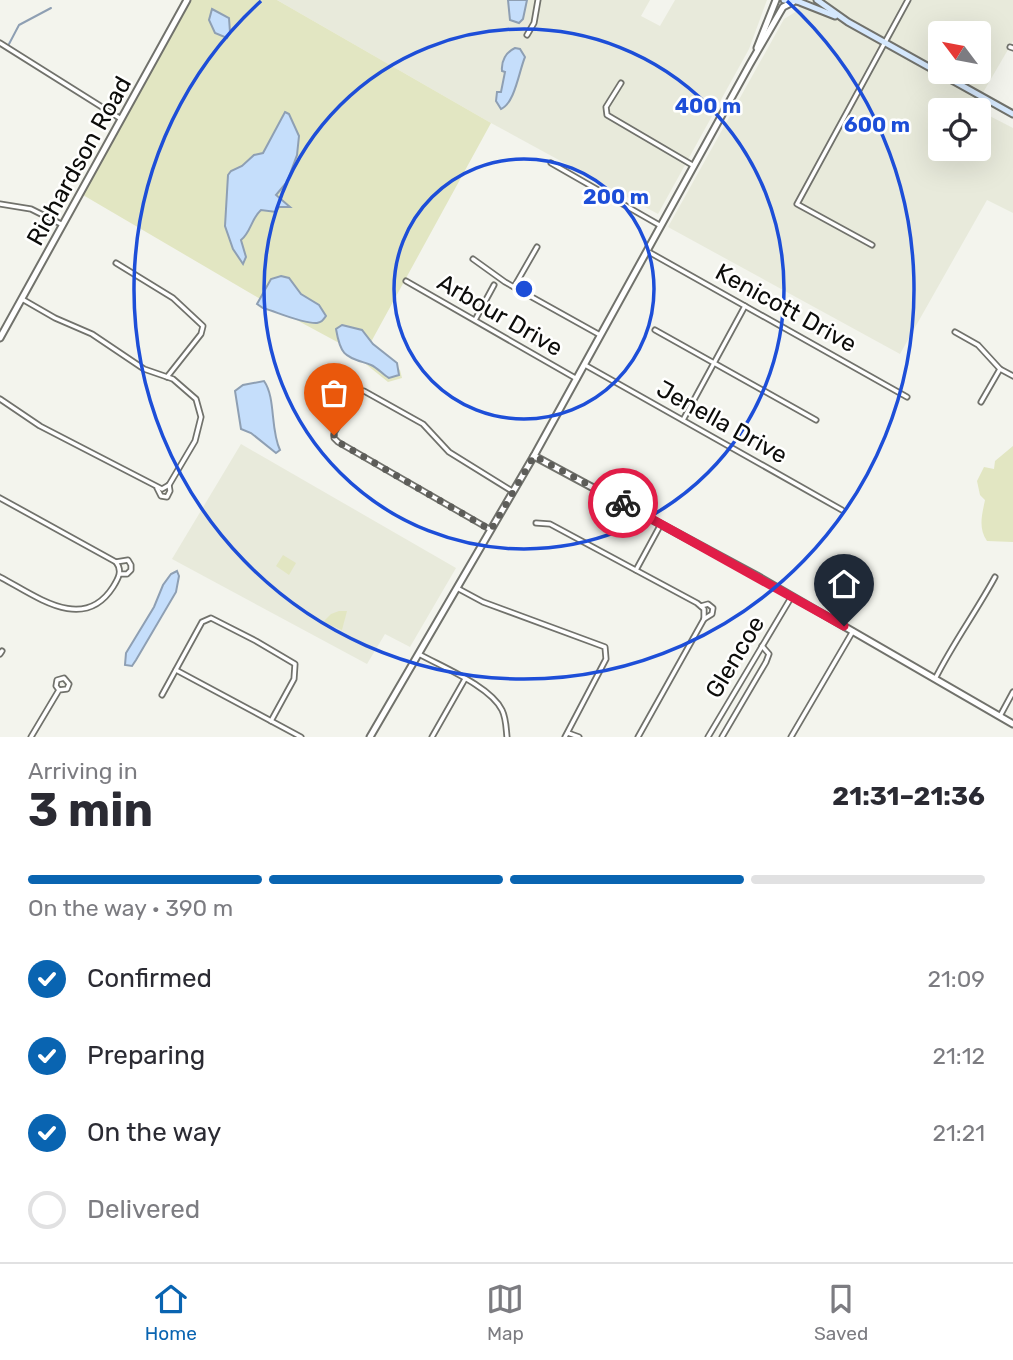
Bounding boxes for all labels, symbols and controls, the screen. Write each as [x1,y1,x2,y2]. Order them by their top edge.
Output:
north arrow [928,21,990,84]
map controls [928,21,991,161]
street label: Richardson Road [21,72,137,250]
text: 400 m [675,93,741,118]
button: locate [928,98,991,161]
text: 600 m [844,112,910,137]
text: 200 m [583,184,649,209]
street label: Kenicott Drive [711,258,861,358]
street label: Arbour Drive [432,268,568,362]
centre of rings [512,277,536,301]
pin [304,363,364,435]
icon: bag [315,374,353,412]
street label: Jenella Drive [652,375,792,469]
courier [588,468,658,538]
icon: bike [604,484,642,522]
pin [814,554,874,626]
icon: home [825,565,863,603]
street label: Glencoe [700,611,770,703]
text: Arriving in [28,757,138,785]
text: 21:31–21:36 [832,781,985,812]
text: 3 min [28,783,153,838]
text: On the way · 390 m [28,894,233,922]
icon: check [28,960,66,998]
text: Confirmed [87,963,212,994]
text: 21:09 [928,965,985,993]
icon: check [28,1037,66,1075]
text: Preparing [87,1040,205,1071]
text: 21:12 [932,1042,985,1070]
icon: check [28,1114,66,1152]
text: On the way [87,1117,221,1148]
text: 21:21 [932,1119,985,1147]
text: Delivered [87,1194,200,1225]
tab: Home [145,1280,197,1345]
tab: Map [486,1280,524,1345]
tab: Saved [814,1280,868,1345]

